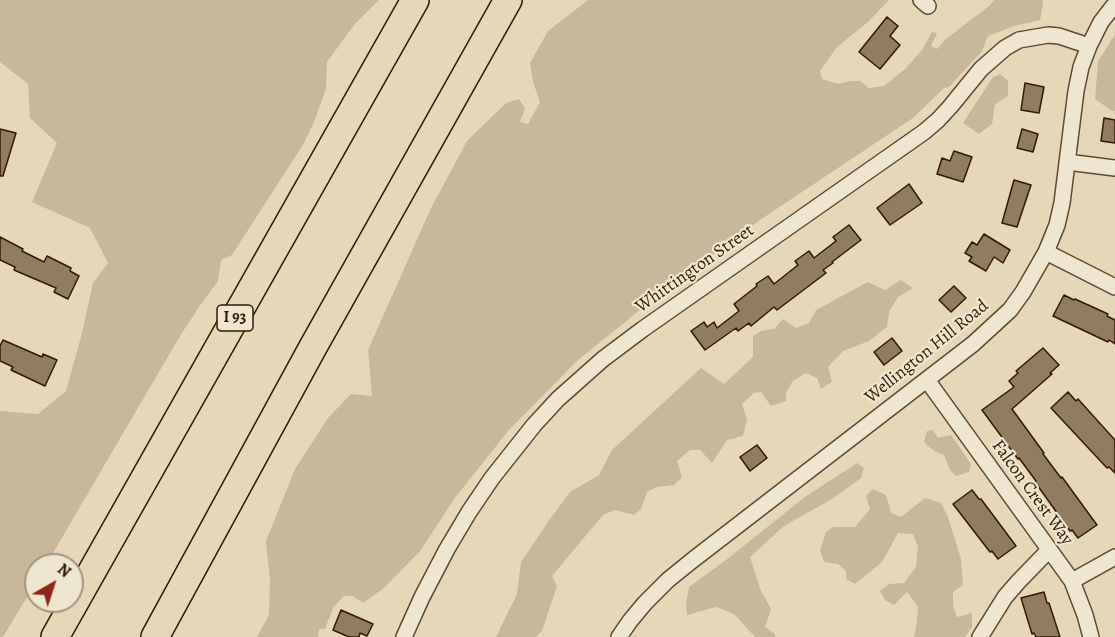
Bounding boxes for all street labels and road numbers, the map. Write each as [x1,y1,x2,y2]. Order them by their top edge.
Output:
street label: Whittington Street [632,220,758,318]
street label: Wellington Hill Road [861,296,993,408]
road number: I 93 [217,305,253,331]
street label: Falcon Crest Way [987,436,1077,550]

